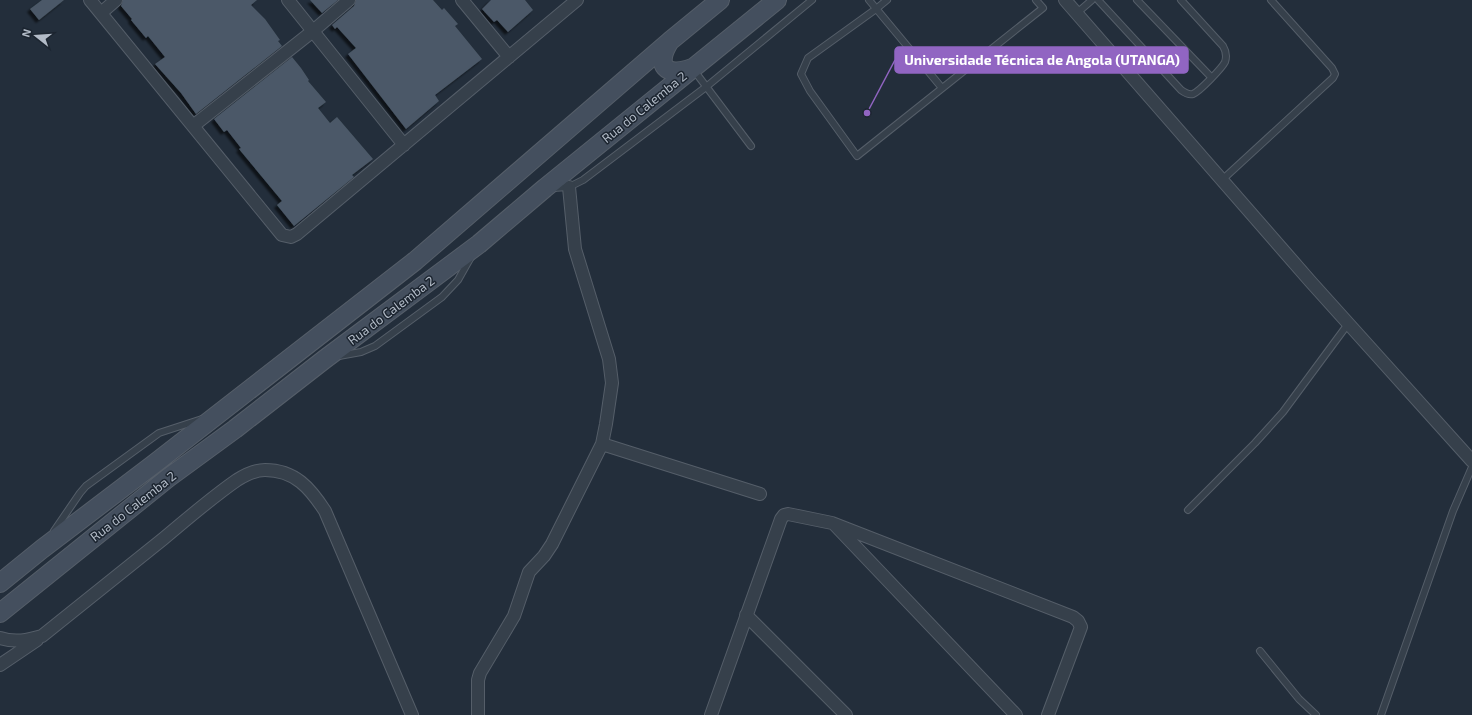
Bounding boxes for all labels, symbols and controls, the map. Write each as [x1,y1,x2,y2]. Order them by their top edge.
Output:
north arrow [16,16,56,56]
text: N [19,27,33,39]
callout: Universidade Técnica de Angola (UTANGA) [895,47,1188,73]
text: Universidade Técnica de Angola (UTANGA) [904,51,1180,68]
street label: Rua do Calemba 2 [598,68,690,146]
street label: Rua do Calemba 2 [344,272,438,348]
street label: Rua do Calemba 2 [87,467,179,545]

